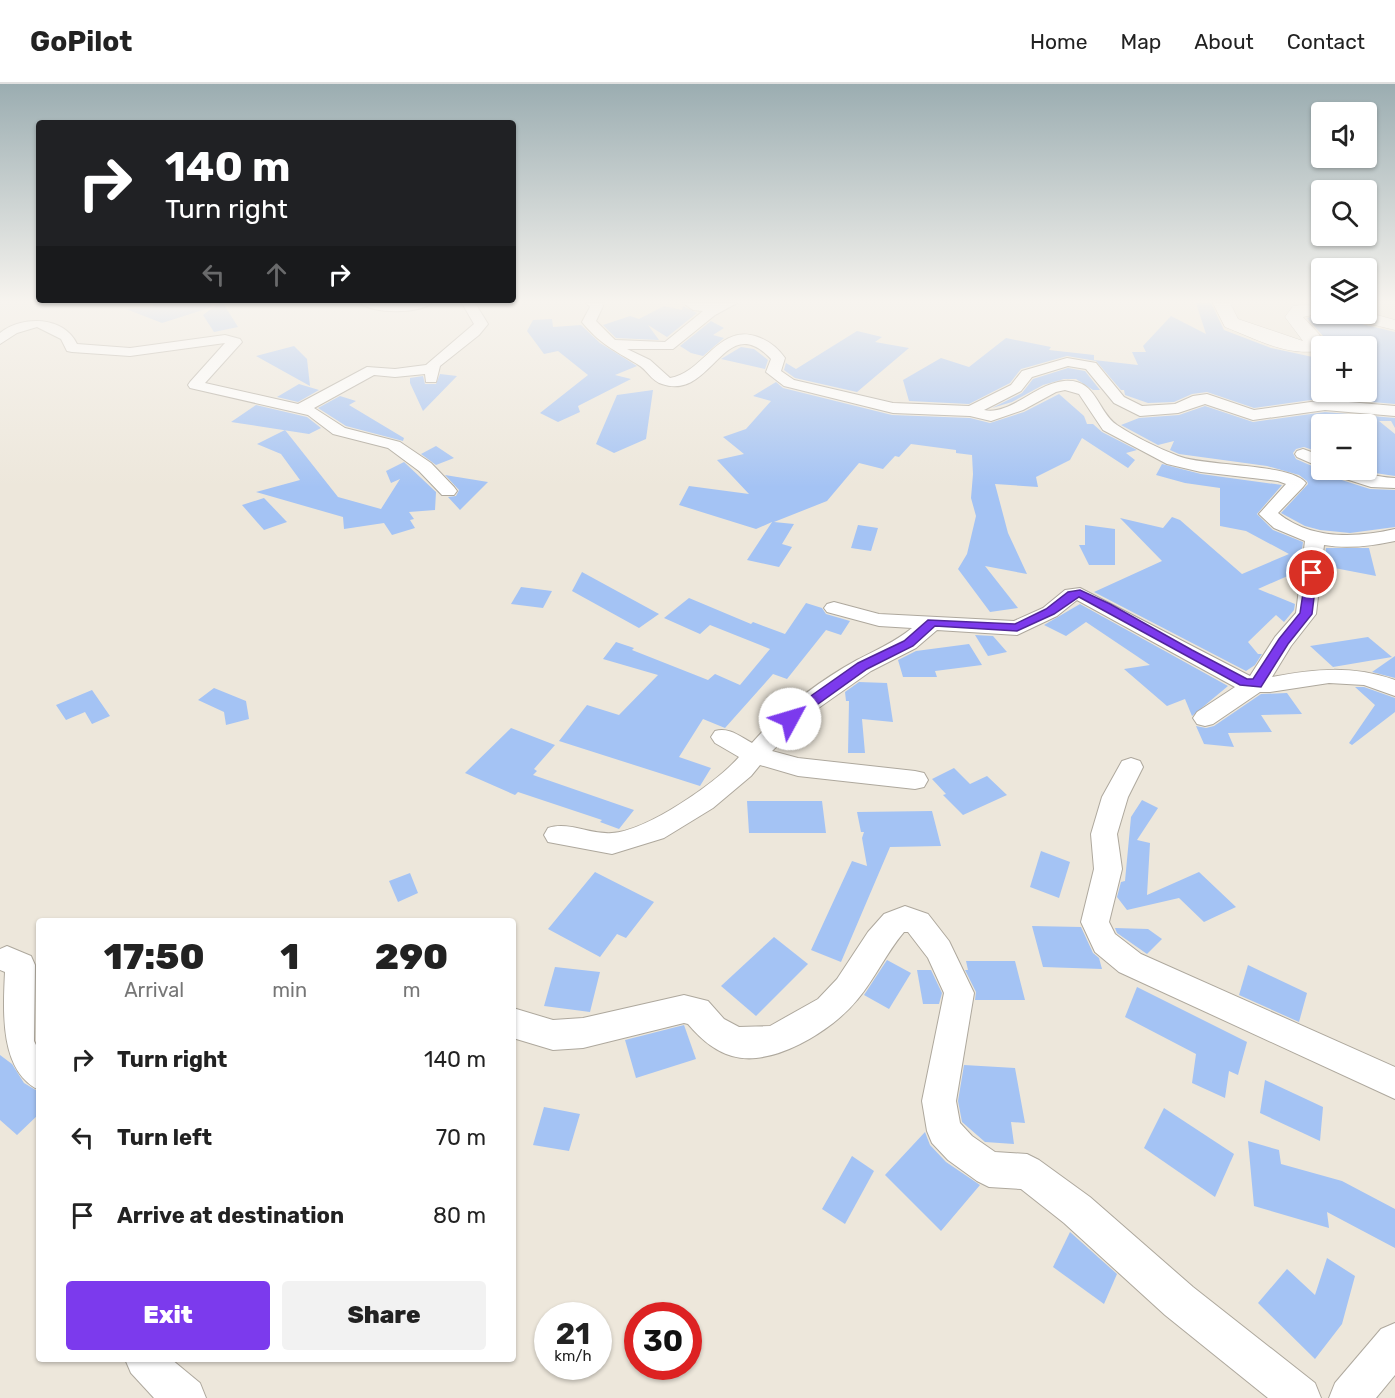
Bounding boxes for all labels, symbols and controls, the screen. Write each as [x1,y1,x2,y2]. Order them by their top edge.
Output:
text: GoPilot [30,25,132,58]
text: Home [1030,29,1087,54]
text: Map [1120,29,1161,54]
text: About [1194,29,1254,54]
text: Contact [1287,29,1365,54]
map controls [1311,102,1377,480]
button: sound [1311,102,1377,168]
text: 140 m [165,142,291,192]
icon: right [66,144,144,222]
button: search [1311,180,1377,246]
text: Turn right [165,193,288,225]
icon: left [197,258,230,291]
icon: ahead [260,258,293,291]
icon: right [323,258,356,291]
button: layers [1311,258,1377,324]
button: + [1311,336,1377,402]
button: − [1311,414,1377,480]
pin [1286,547,1337,598]
icon: arrive [1295,556,1328,589]
position arrow [758,687,822,751]
text: 17:50 [104,935,205,978]
text: 1 [280,935,299,978]
text: 290 [375,935,448,978]
text: Arrival [124,978,184,1002]
text: min [272,978,307,1002]
text: m [403,978,420,1002]
icon: right [66,1043,99,1076]
text: Turn right [117,1046,227,1073]
text: 140 m [424,1046,486,1073]
icon: left [66,1121,99,1154]
text: Turn left [117,1124,212,1151]
text: 70 m [436,1124,486,1151]
icon: arrive [66,1199,99,1232]
text: Arrive at destination [117,1202,344,1229]
text: 80 m [433,1202,486,1229]
button: Exit [66,1281,270,1350]
button: Share [282,1281,486,1350]
speed limit sign: 30 [624,1302,702,1380]
text: 21 [556,1316,590,1352]
text: km/h [554,1347,592,1365]

